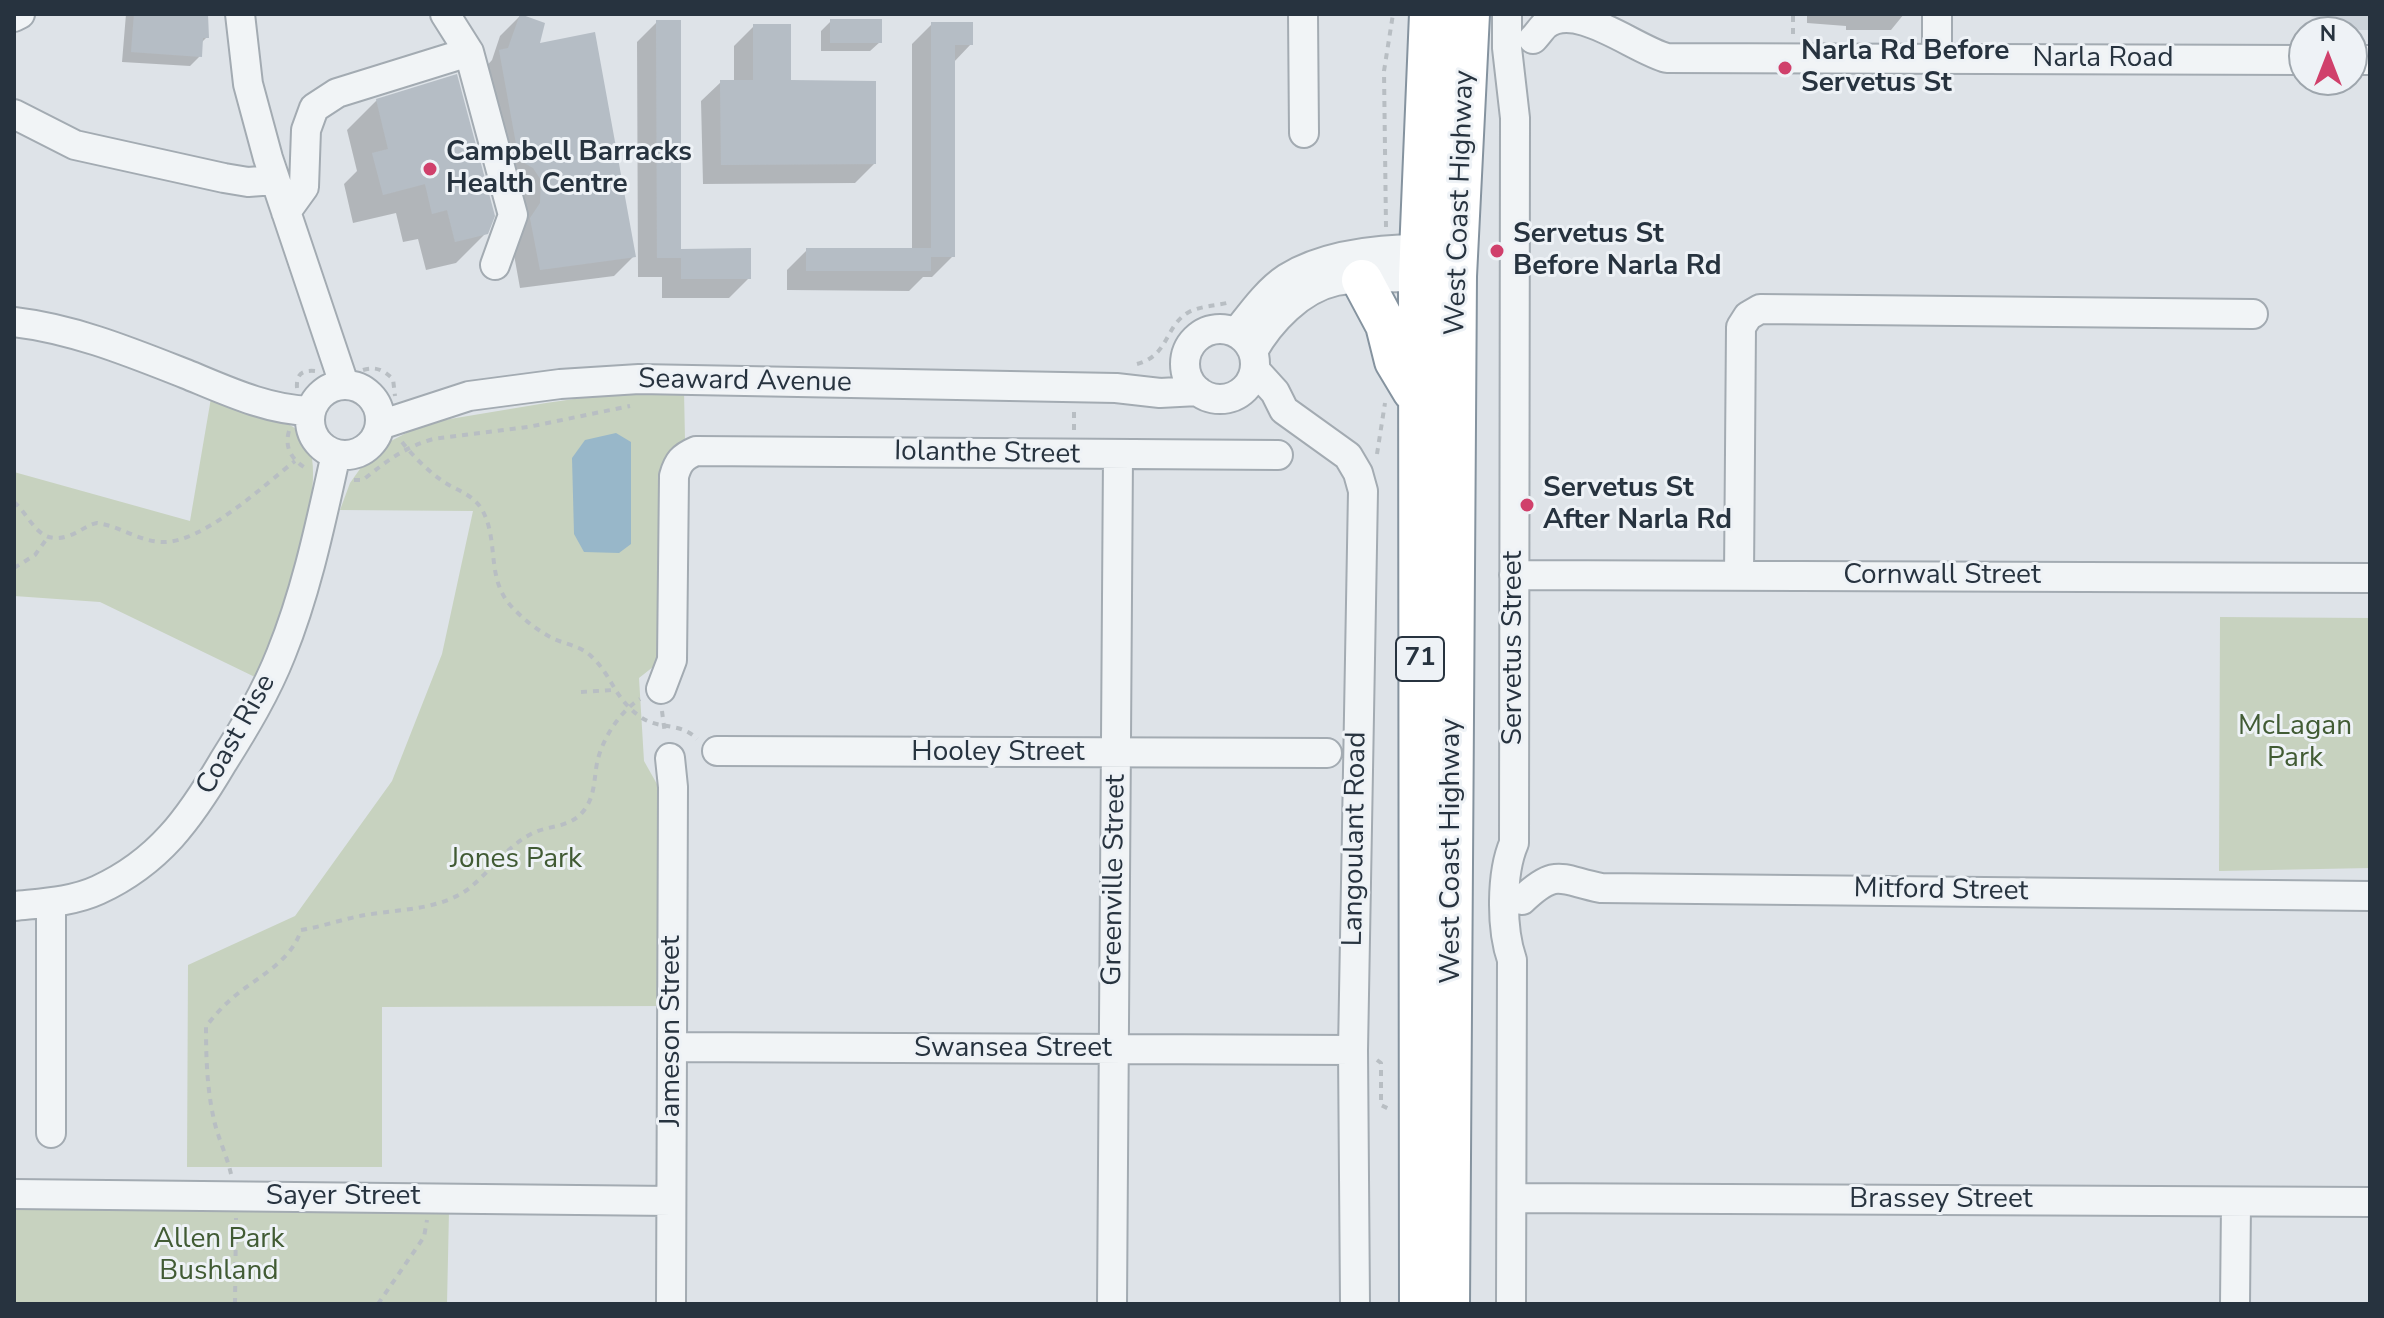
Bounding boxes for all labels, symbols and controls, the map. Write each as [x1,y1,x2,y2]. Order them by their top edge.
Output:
north arrow [2288,16,2368,96]
text: N [2320,19,2336,49]
place label: Narla Rd Before Servetus St [1801,35,2010,101]
street label: Narla Road [2032,42,2174,76]
marker: Narla Rd Before Servetus St [1776,59,1794,77]
street label: West Coast Highway [1440,70,1482,336]
place label: Campbell Barracks Health Centre [446,136,692,202]
marker: Campbell Barracks Health Centre [421,160,439,178]
place label: Servetus St Before Narla Rd [1513,218,1722,284]
marker: Servetus St Before Narla Rd [1488,242,1506,260]
street label: Seaward Avenue [638,363,852,401]
street label: Iolanthe Street [894,436,1080,472]
place label: Servetus St After Narla Rd [1543,472,1732,538]
marker: Servetus St After Narla Rd [1518,496,1536,514]
street label: Servetus Street [1497,551,1531,745]
street label: Cornwall Street [1843,559,2041,593]
road number: 71 [1396,637,1444,681]
street label: Coast Rise [190,669,284,801]
park label: McLagan Park [2238,710,2352,776]
street label: West Coast Highway [1435,718,1469,984]
street label: Langoulant Road [1337,731,1375,947]
street label: Hooley Street [911,736,1085,770]
street label: Greenville Street [1096,774,1134,986]
park label: Jones Park [450,843,582,877]
street label: Mitford Street [1853,873,2029,909]
street label: Jameson Street [655,935,689,1127]
street label: Swansea Street [914,1032,1112,1066]
street label: Sayer Street [266,1180,420,1214]
street label: Brassey Street [1849,1183,2033,1217]
park label: Allen Park Bushland [154,1223,284,1289]

